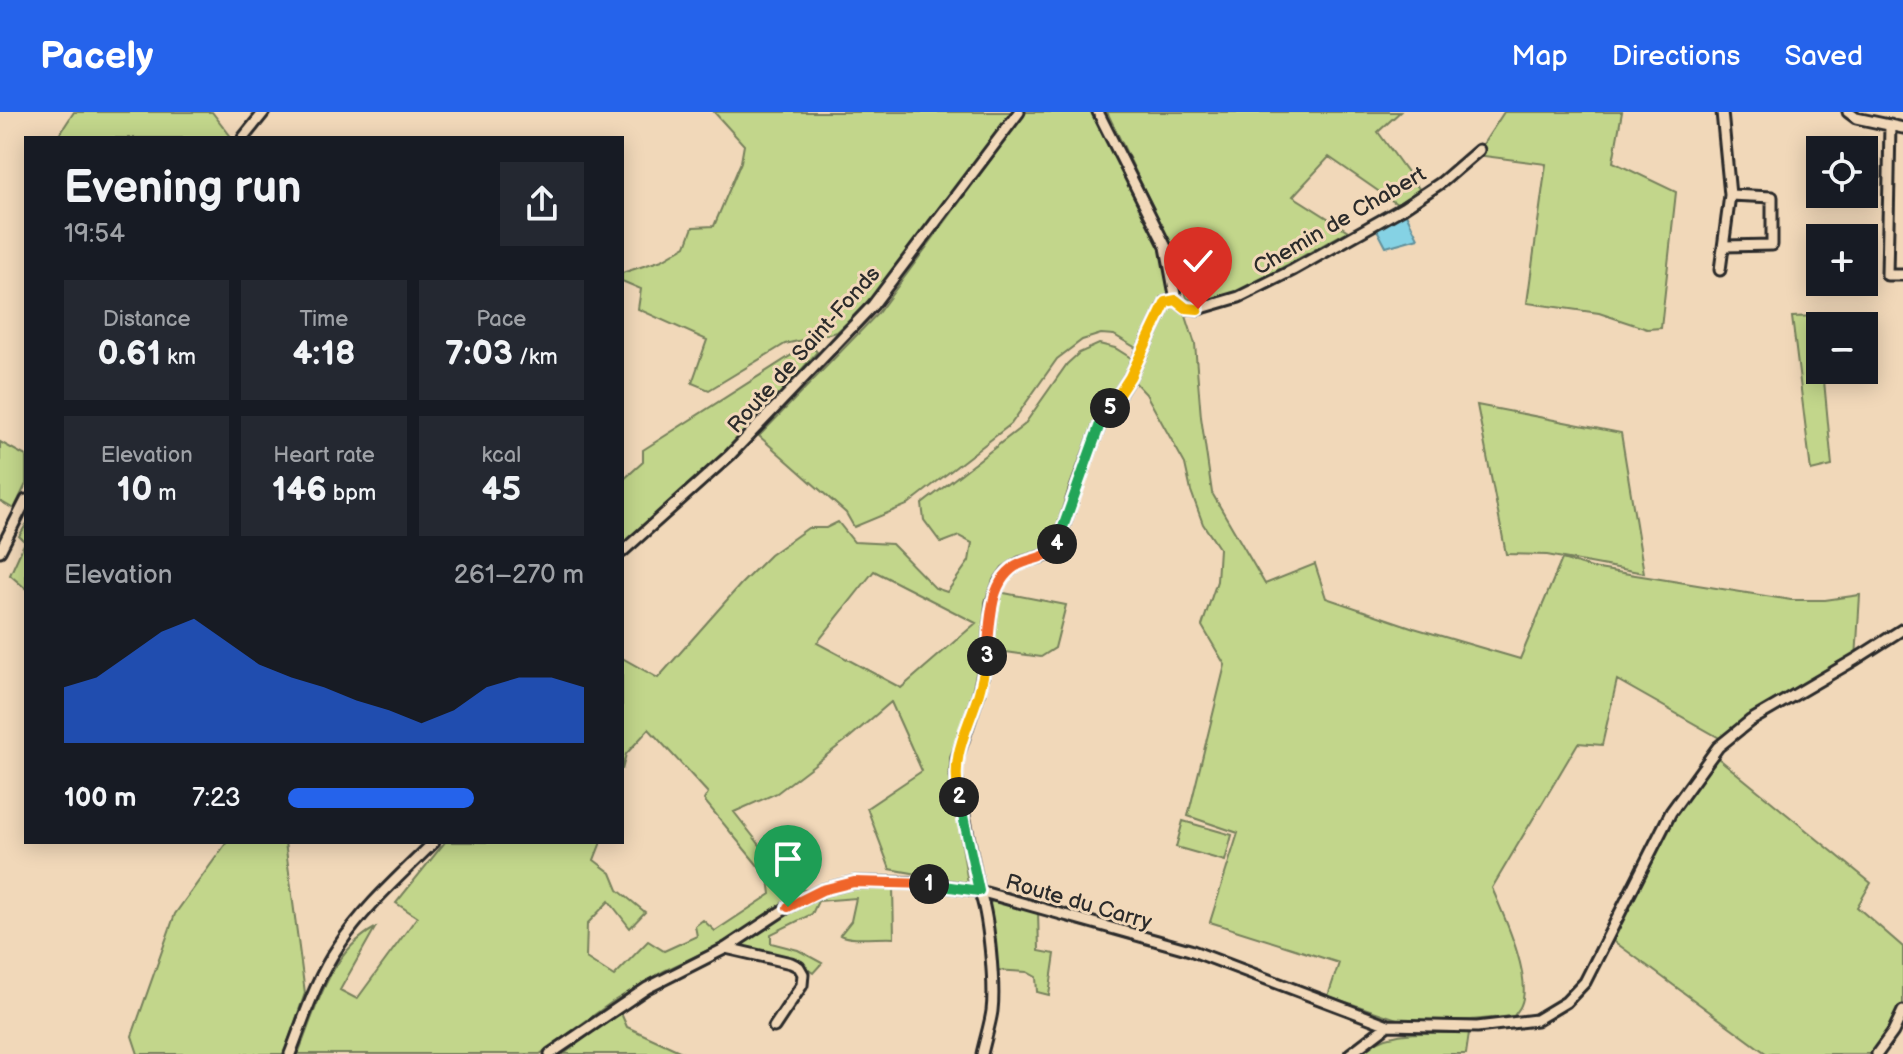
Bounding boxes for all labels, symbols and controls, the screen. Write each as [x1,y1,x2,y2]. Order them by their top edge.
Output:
text: Pacely [40,34,153,79]
text: Map [1511,40,1568,73]
text: Directions [1612,40,1740,73]
text: Saved [1784,40,1863,73]
map controls [1806,136,1878,384]
button: locate [1806,136,1878,208]
street label: Chemin de Chabert [1249,161,1431,282]
text: Evening run [64,162,301,215]
button: share [500,162,584,246]
text: 19:54 [64,219,125,250]
button: + [1806,224,1878,296]
pin [1164,227,1232,309]
icon: check [1176,239,1220,283]
street label: Route de Saint-Fonds [722,261,886,439]
text: Distance [103,306,191,333]
text: Time [300,306,348,333]
text: Pace [476,306,526,333]
button: − [1806,312,1878,384]
text: 0.61 [97,333,161,374]
text: 4:18 [293,333,355,374]
text: 7:03 [445,333,513,374]
text: km [161,344,196,371]
text: /km [513,344,558,371]
pin: 5 [1090,388,1130,428]
text: 5 [1104,394,1116,421]
text: Elevation [101,442,193,469]
text: Heart rate [273,442,375,469]
text: kcal [482,442,521,469]
text: 10 [117,469,152,510]
text: 146 [272,469,327,510]
text: 45 [481,469,521,510]
text: m [152,480,176,507]
text: bpm [327,480,376,507]
pin: 4 [1037,524,1077,564]
text: 4 [1051,530,1063,557]
text: Elevation [64,560,172,591]
text: 261–270 m [454,560,584,591]
pin: 3 [967,636,1007,676]
text: 3 [981,642,993,669]
pin: 2 [939,777,979,817]
text: 100 m [64,783,137,814]
text: 7:23 [192,783,241,814]
text: 2 [952,783,966,810]
pin [754,825,822,907]
icon: arrive [766,837,810,881]
pin: 1 [909,864,949,904]
street label: Route du Carry [1002,869,1155,936]
text: 1 [924,870,934,897]

